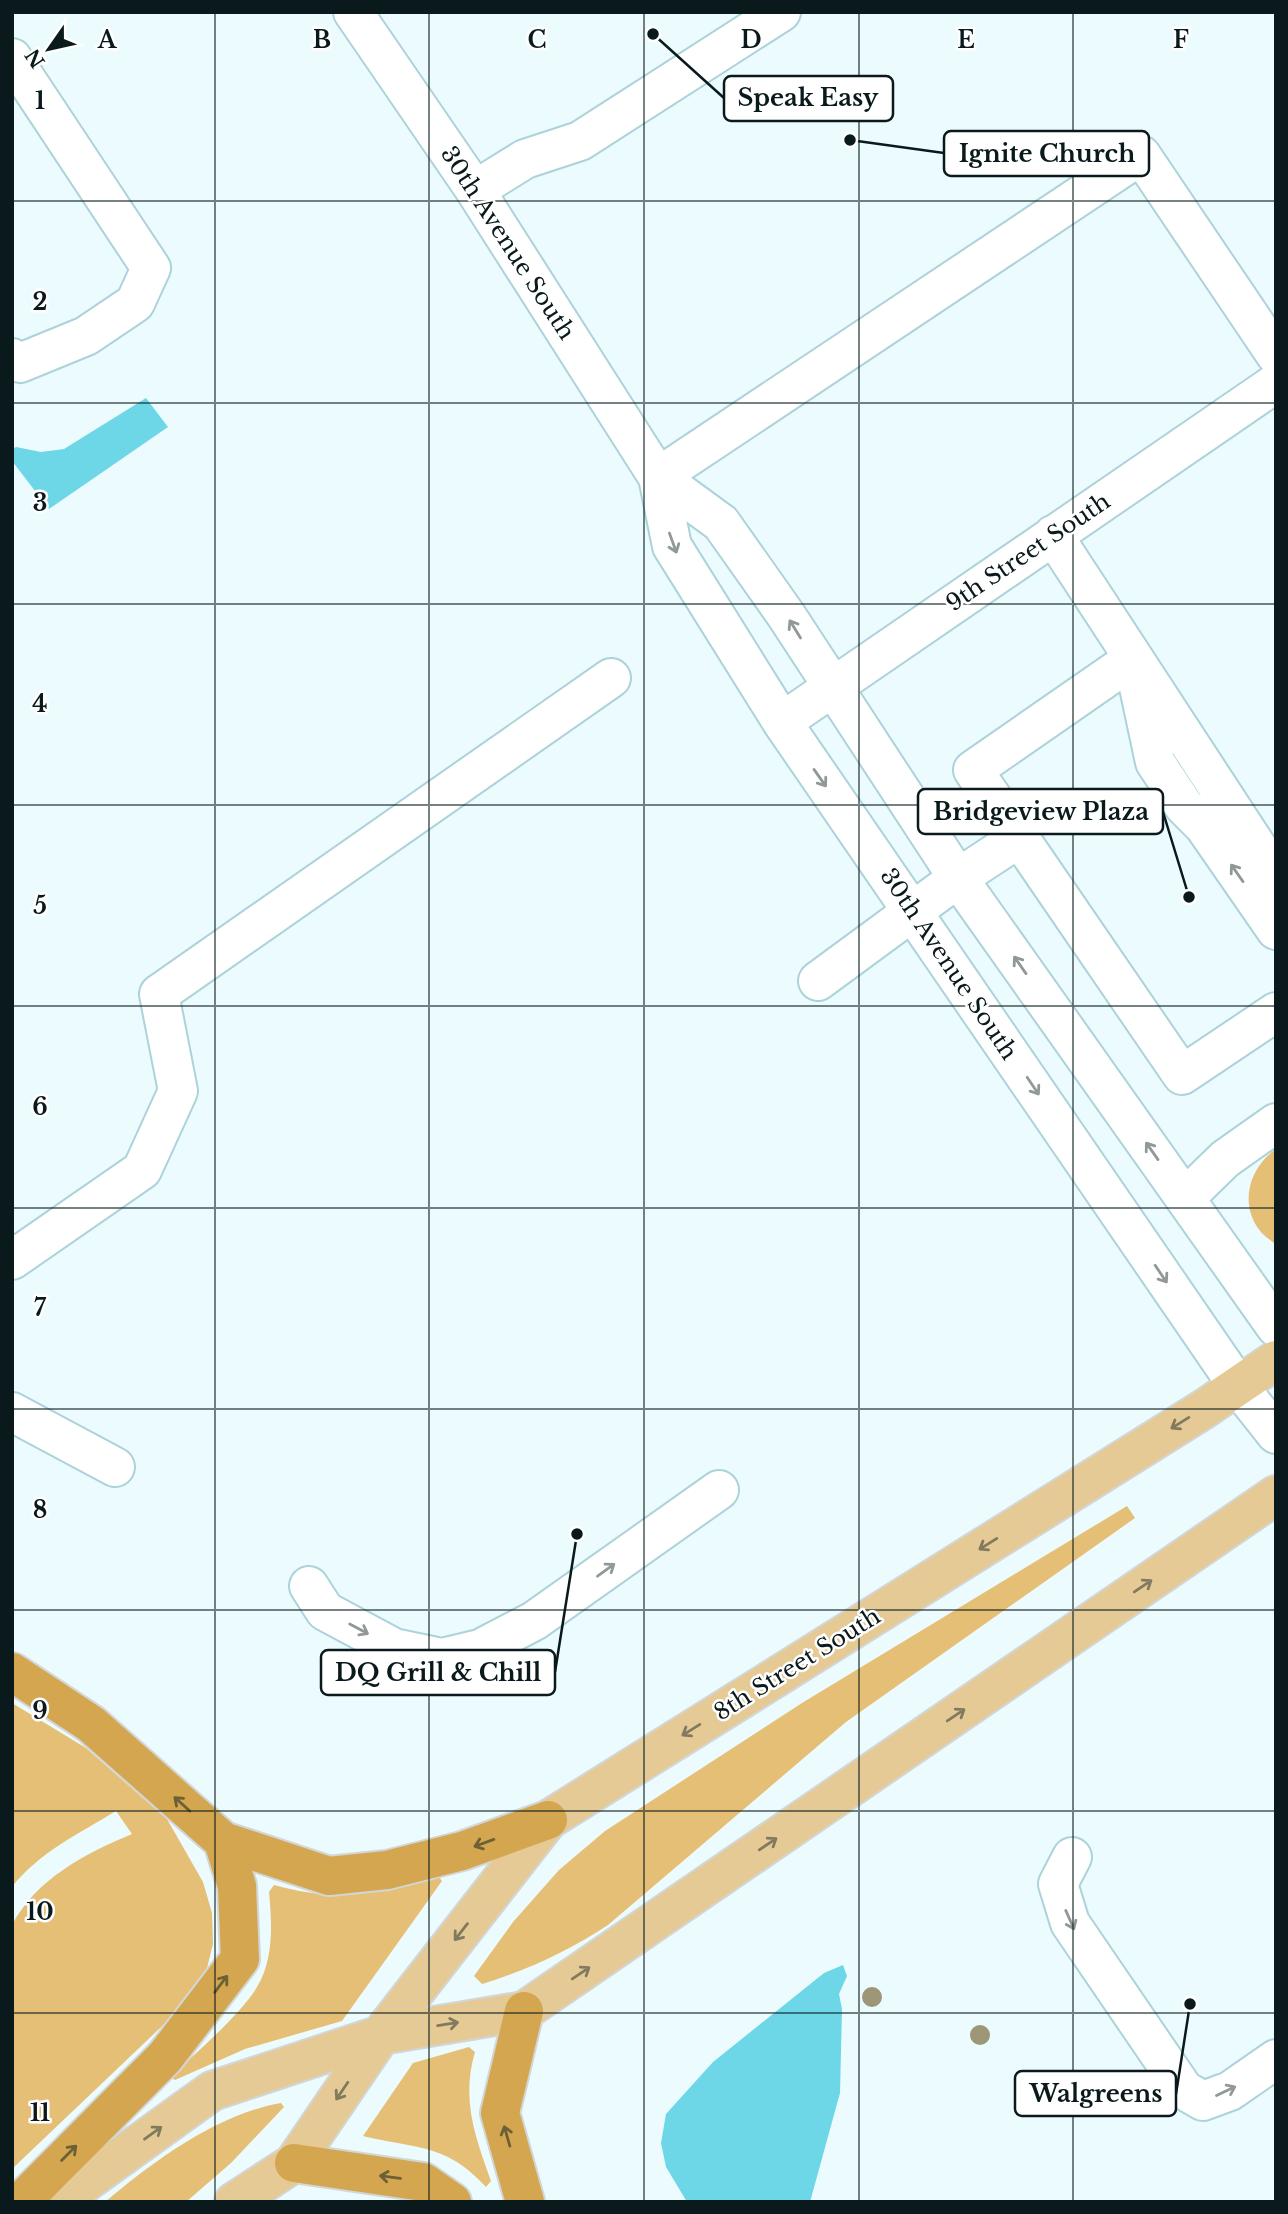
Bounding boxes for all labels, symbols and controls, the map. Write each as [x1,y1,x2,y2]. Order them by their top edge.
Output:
north arrow [14,14,84,84]
text: A [97,26,118,54]
text: B [313,26,331,54]
text: C [528,26,546,54]
text: D [740,26,762,54]
text: E [957,26,975,54]
text: F [1173,26,1189,54]
text: N [21,44,50,72]
callout: Speak Easy [724,76,893,121]
text: Speak Easy [738,83,879,112]
text: 1 [35,87,45,115]
callout: Ignite Church [944,131,1149,176]
text: Ignite Church [959,139,1135,168]
street label: 30th Avenue South [435,141,581,345]
text: 2 [33,288,47,316]
street label: 9th Street South [941,487,1115,617]
text: 3 [33,489,47,517]
one-way arrow [668,532,680,554]
one-way arrow [787,619,801,639]
text: 4 [32,690,48,718]
one-way arrow [813,768,827,787]
callout: Bridgeview Plaza [918,789,1163,834]
text: Bridgeview Plaza [933,797,1149,826]
street label: 30th Avenue South [875,863,1024,1065]
one-way arrow [1230,864,1244,884]
text: 5 [33,892,47,920]
one-way arrow [1013,956,1027,975]
one-way arrow [1026,1076,1040,1096]
text: 6 [32,1093,48,1121]
one-way arrow [1145,1142,1159,1161]
one-way arrow [1154,1264,1169,1283]
text: 7 [34,1294,47,1322]
one-way arrow [1171,1417,1191,1431]
text: 8 [33,1496,47,1524]
one-way arrow [978,1538,998,1552]
one-way arrow [596,1563,615,1577]
one-way arrow [1133,1579,1152,1594]
street label: 8th Street South [709,1602,885,1726]
one-way arrow [349,1622,369,1636]
callout: DQ Grill & Chill [321,1650,555,1695]
text: DQ Grill & Chill [335,1658,542,1687]
text: 9 [32,1697,48,1725]
one-way arrow [946,1708,965,1722]
one-way arrow [682,1724,702,1738]
one-way arrow [173,1796,191,1812]
one-way arrow [758,1837,777,1851]
one-way arrow [473,1838,495,1850]
text: 10 [26,1898,54,1926]
one-way arrow [1065,1909,1078,1930]
one-way arrow [453,1922,468,1941]
one-way arrow [570,1966,590,1980]
one-way arrow [213,1976,228,1994]
one-way arrow [436,2017,459,2030]
callout: Walgreens [1015,2071,1176,2116]
text: Walgreens [1029,2079,1162,2108]
one-way arrow [335,2081,349,2100]
one-way arrow [1215,2084,1236,2097]
text: 11 [30,2099,50,2127]
one-way arrow [500,2125,513,2148]
one-way arrow [143,2126,162,2140]
one-way arrow [60,2145,77,2162]
one-way arrow [379,2170,402,2183]

